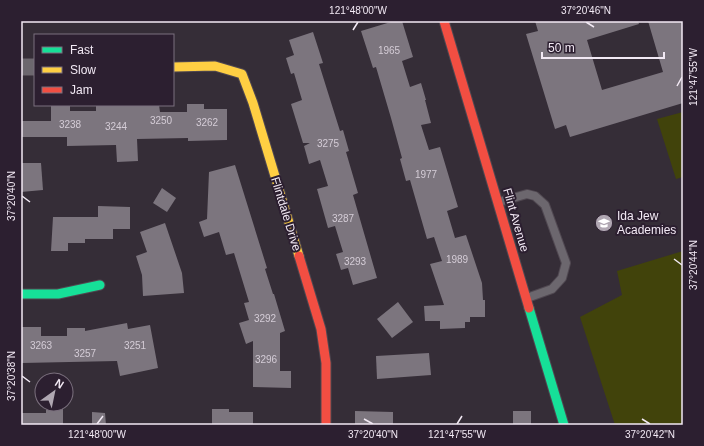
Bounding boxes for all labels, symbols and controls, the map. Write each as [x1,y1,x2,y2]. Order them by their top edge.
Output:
text: 121°48'00"W [329,5,387,16]
text: 37°20'46"N [561,5,611,16]
legend [34,34,174,106]
scale bar [542,34,664,60]
text: 50 m [548,41,575,55]
text: Fast [70,43,94,57]
house number: 1965 [378,45,401,56]
text: 121°47'55"W [688,48,699,106]
text: Slow [70,63,96,77]
text: Jam [70,83,93,97]
house number: 3250 [150,115,173,126]
house number: 3262 [196,117,219,128]
house number: 3238 [59,119,82,130]
house number: 3244 [105,121,128,132]
house number: 3275 [317,138,340,149]
house number: 1977 [415,169,438,180]
text: 37°20'40"N [6,171,17,221]
street label: Flintdale Drive [268,175,304,253]
street label: Flint Avenue [500,186,532,254]
place label: Ida Jew Academies [617,209,676,237]
house number: 3287 [332,213,355,224]
school or university icon: Ida Jew Academies [594,213,614,233]
text: 37°20'44"N [688,240,699,290]
house number: 1989 [446,254,469,265]
house number: 3293 [344,256,367,267]
house number: 3292 [254,313,277,324]
house number: 3263 [30,340,53,351]
house number: 3251 [124,340,147,351]
house number: 3257 [74,348,97,359]
text: 37°20'38"N [6,351,17,401]
house number: 3296 [255,354,278,365]
north arrow [34,372,74,412]
text: N [53,376,66,391]
text: 121°48'00"W [68,429,126,440]
text: 37°20'40"N [348,429,398,440]
text: 121°47'55"W [428,429,486,440]
text: 37°20'42"N [625,429,675,440]

